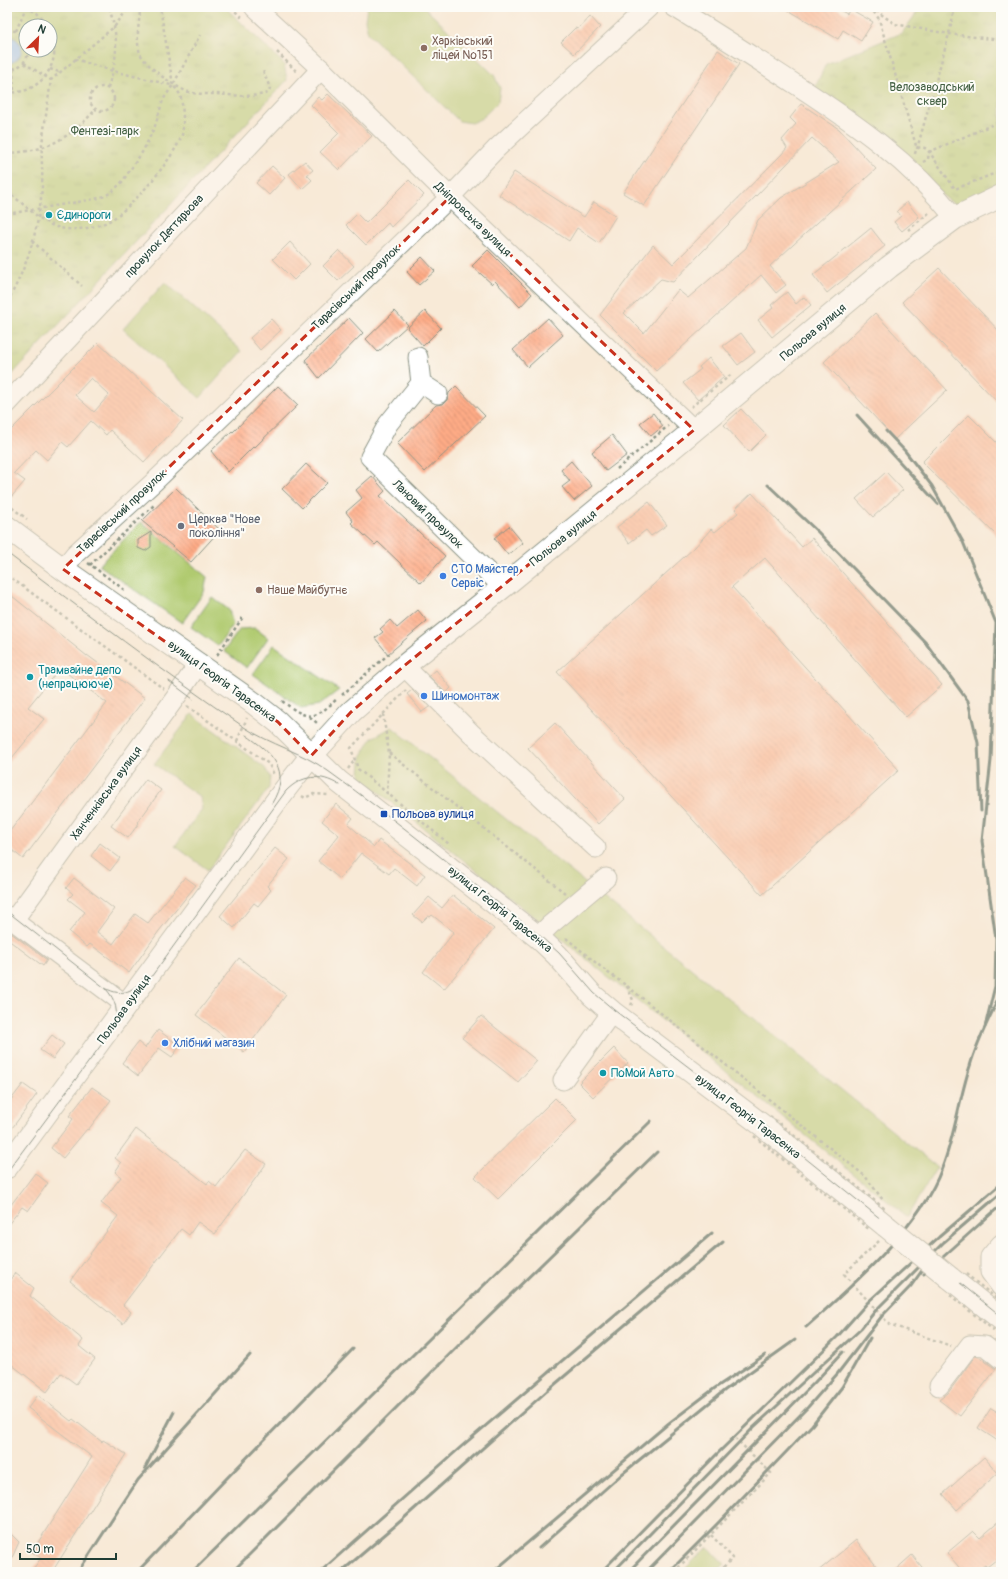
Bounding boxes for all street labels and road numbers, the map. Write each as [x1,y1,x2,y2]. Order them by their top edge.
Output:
street label: Дніпровська вулиця [430,178,515,260]
street label: провулок Дегтярьова [122,191,207,281]
street label: Тарасівський провулок [309,241,404,334]
street label: Польова вулиця [777,300,850,364]
street label: Тарасівський провулок [74,466,170,557]
street label: Лановий провулок [388,476,466,552]
street label: Польова вулиця [527,507,600,570]
street label: вулиця Георгія Тарасенка [165,637,279,726]
street label: Ханченківська вулиця [67,743,146,843]
street label: вулиця Георгія Тарасенка [444,863,555,956]
street label: Польова вулиця [94,971,155,1047]
street label: вулиця Георгія Тарасенка [692,1070,804,1163]

